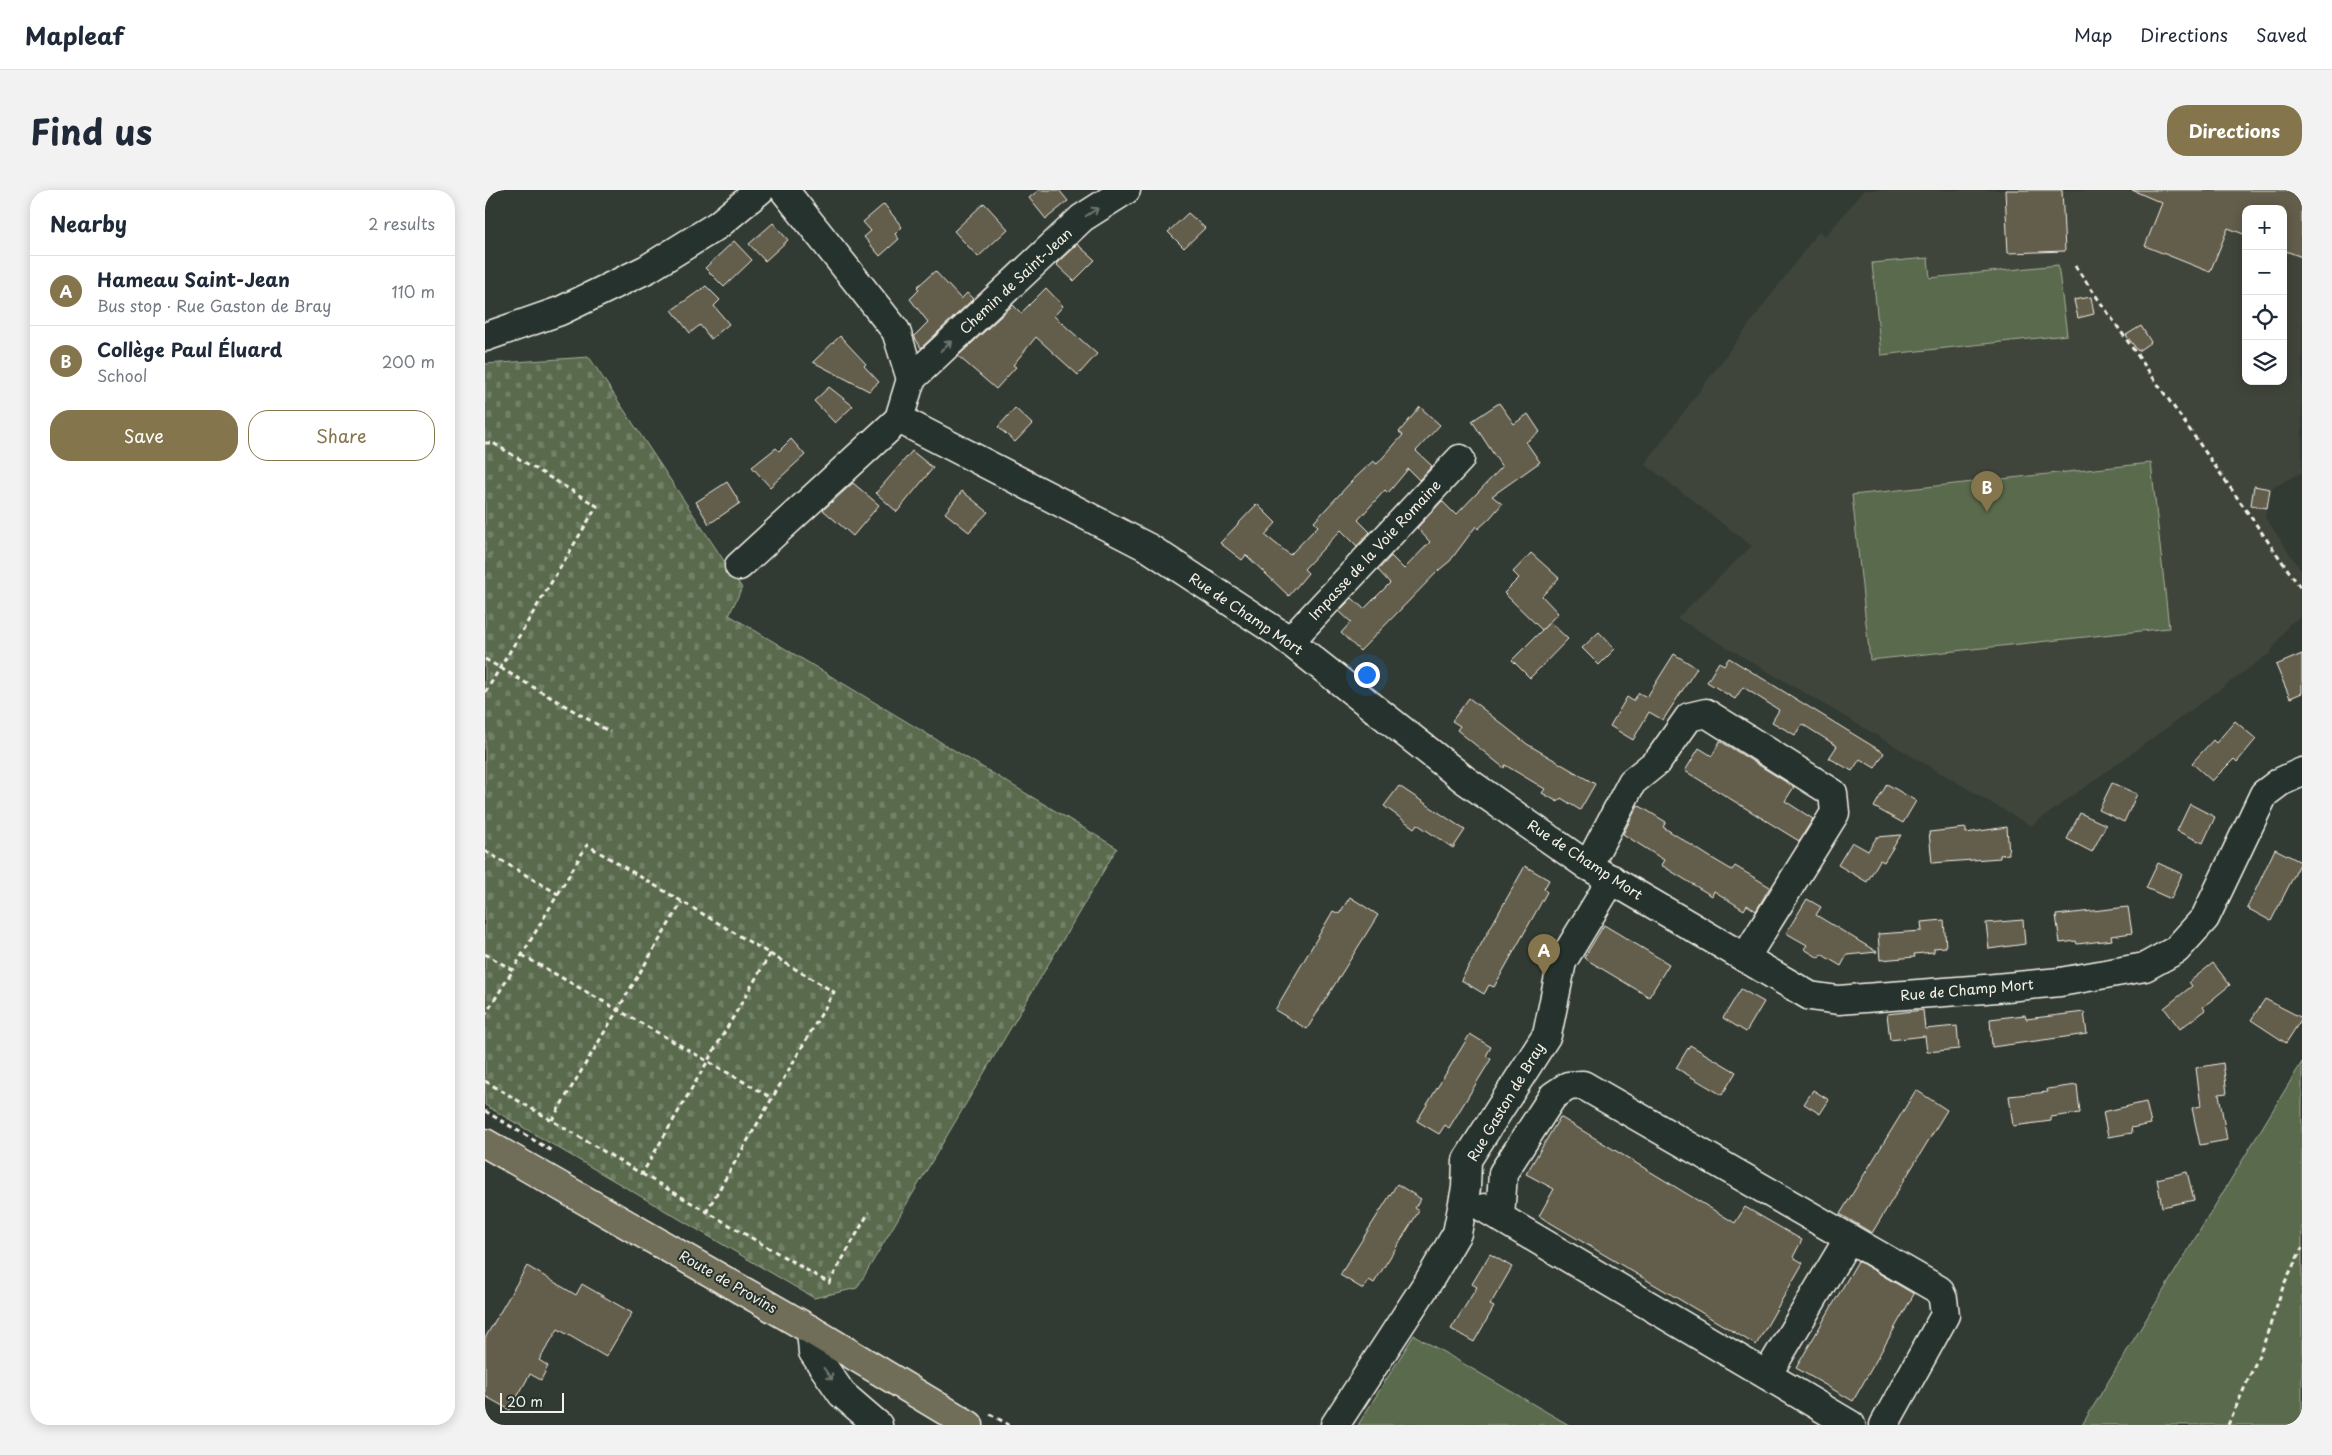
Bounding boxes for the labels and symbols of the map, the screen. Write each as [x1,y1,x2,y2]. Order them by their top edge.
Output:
one-way arrow [1084,207,1098,217]
street label: Chemin de Saint-Jean [955,223,1077,339]
one-way arrow [940,340,953,352]
pin: B [1971,471,2003,512]
street label: Impasse de la Voie Romaine [1304,475,1446,625]
street label: Rue de Champ Mort [1185,568,1308,660]
your location [1354,662,1380,688]
street label: Rue de Champ Mort [1524,814,1647,905]
pin: A [1528,934,1560,975]
street label: Rue de Champ Mort [1899,973,2035,1006]
street label: Rue Gaston de Bray [1462,1038,1549,1165]
street label: Route de Provins [675,1245,781,1318]
one-way arrow [823,1367,833,1381]
scale bar [500,1390,564,1413]

